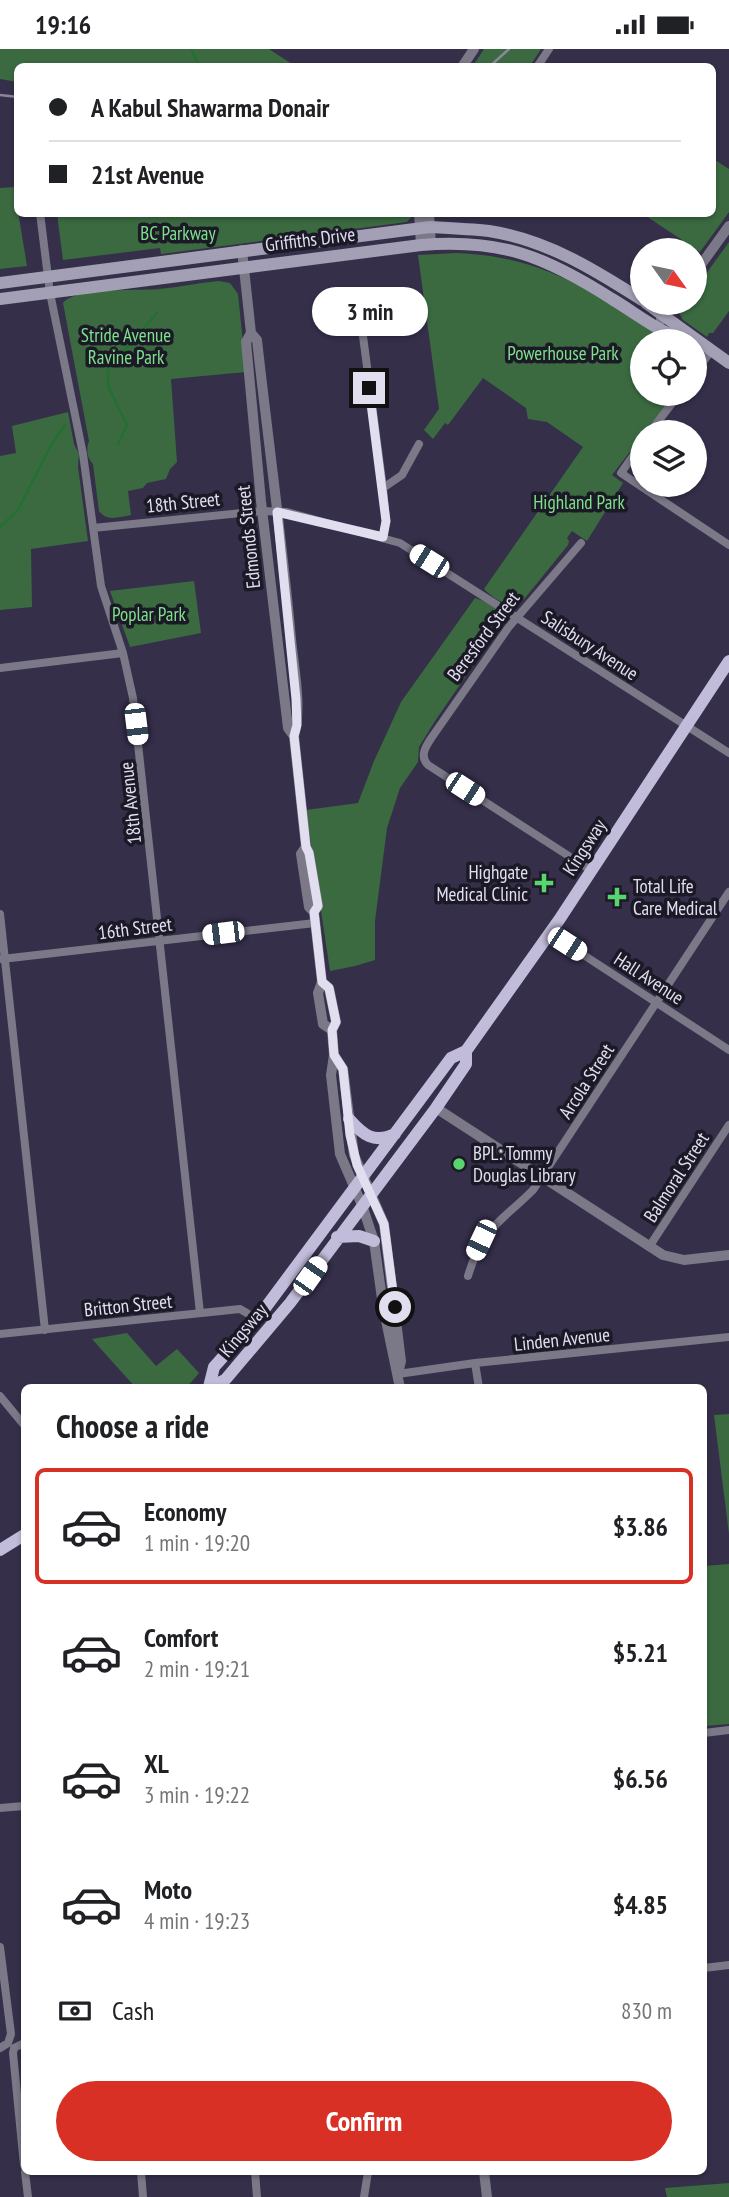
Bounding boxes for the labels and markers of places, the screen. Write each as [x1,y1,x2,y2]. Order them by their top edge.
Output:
place label: Highgate Medical Clinic [436,860,528,906]
marker: Highgate Medical Clinic [534,873,554,893]
place label: Total Life Care Medical [633,874,718,920]
marker: Total Life Care Medical [607,887,627,907]
place label: BPL: Tommy Douglas Library [473,1141,576,1187]
marker: BPL: Tommy Douglas Library [451,1156,467,1172]

